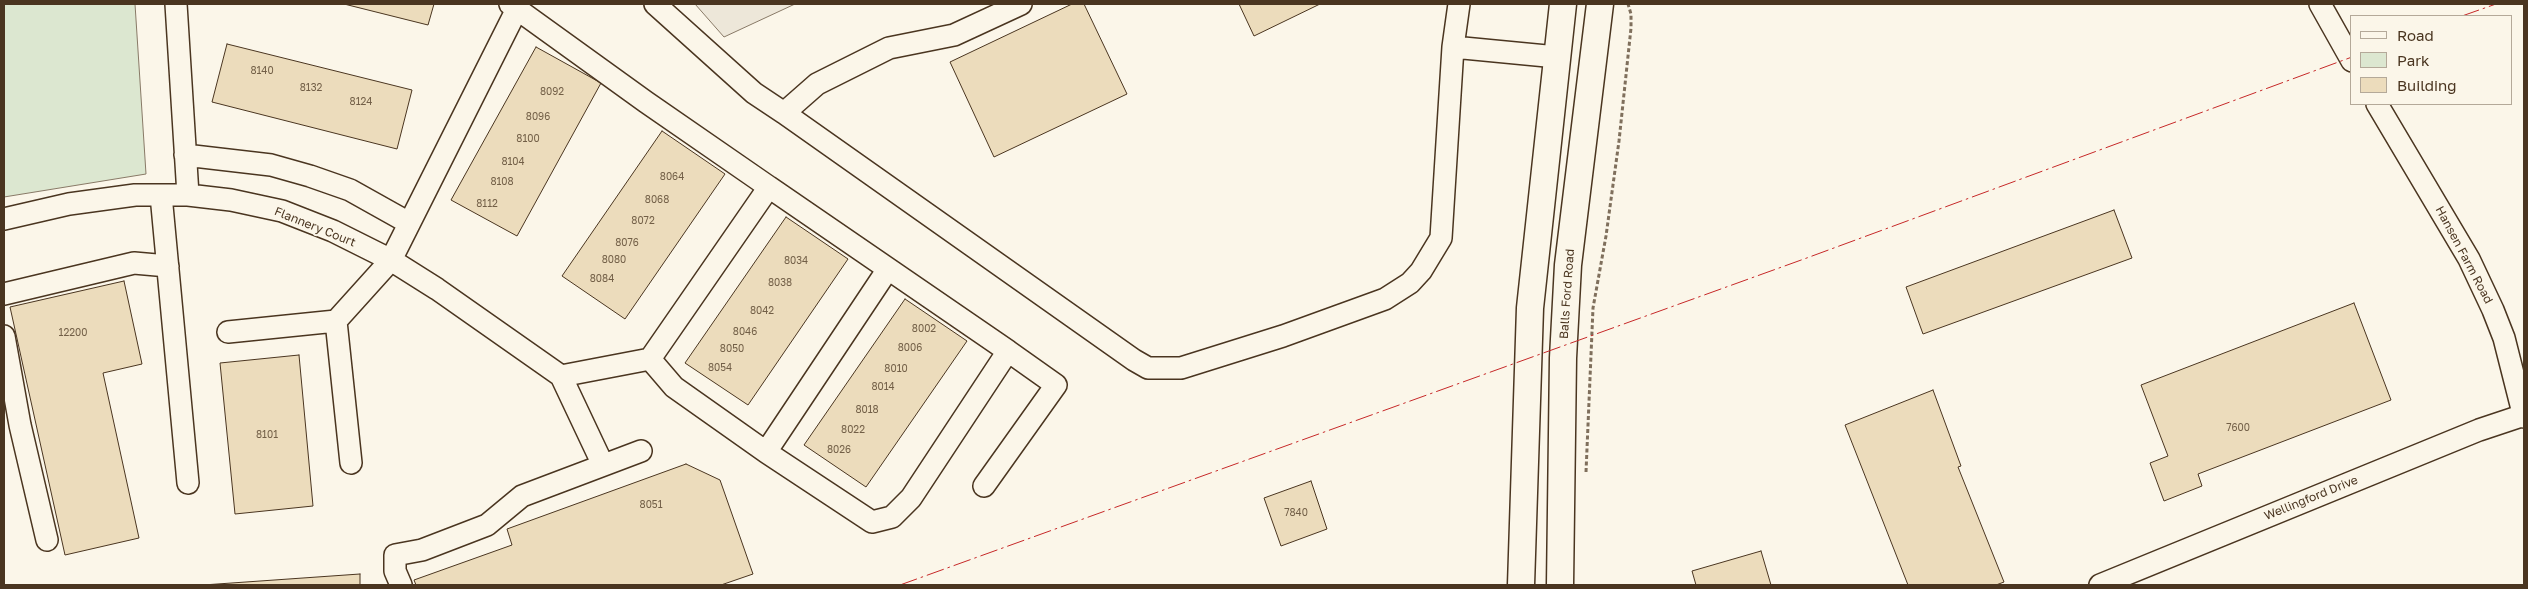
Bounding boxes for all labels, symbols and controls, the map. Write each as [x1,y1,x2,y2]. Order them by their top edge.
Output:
legend [2350,15,2513,105]
text: Road [2397,26,2434,44]
text: Park [2397,51,2429,69]
house number: 8140 [250,65,274,77]
text: Building [2397,76,2457,94]
house number: 8132 [300,82,322,94]
house number: 8092 [540,86,564,98]
house number: 8124 [350,96,372,108]
house number: 8096 [526,111,550,123]
house number: 8100 [516,133,540,145]
house number: 8104 [501,156,525,168]
house number: 8064 [660,171,684,183]
house number: 8108 [490,176,514,188]
house number: 8068 [645,194,669,206]
house number: 8112 [476,198,498,210]
street label: Flannery Court [272,204,358,250]
street label: Hansen Farm Road [2432,204,2496,306]
house number: 8072 [631,215,655,227]
house number: 8076 [615,237,639,249]
street label: Balls Ford Road [1557,248,1577,340]
house number: 8080 [602,254,626,266]
house number: 8034 [784,255,808,267]
house number: 8084 [590,273,614,285]
house number: 8038 [768,277,792,289]
house number: 8042 [750,305,774,317]
house number: 8002 [912,323,936,335]
house number: 8046 [733,326,757,338]
house number: 12200 [59,327,87,339]
house number: 8006 [898,342,922,354]
house number: 8050 [720,343,744,355]
house number: 8054 [708,362,732,374]
house number: 8010 [884,363,908,375]
house number: 8014 [871,381,895,393]
house number: 8018 [855,404,879,416]
house number: 7600 [2226,422,2250,434]
house number: 8022 [841,424,865,436]
house number: 8101 [256,429,278,441]
house number: 8026 [827,444,851,456]
street label: Wellingford Drive [2262,473,2360,523]
house number: 8051 [640,499,662,511]
house number: 7840 [1284,507,1308,519]

